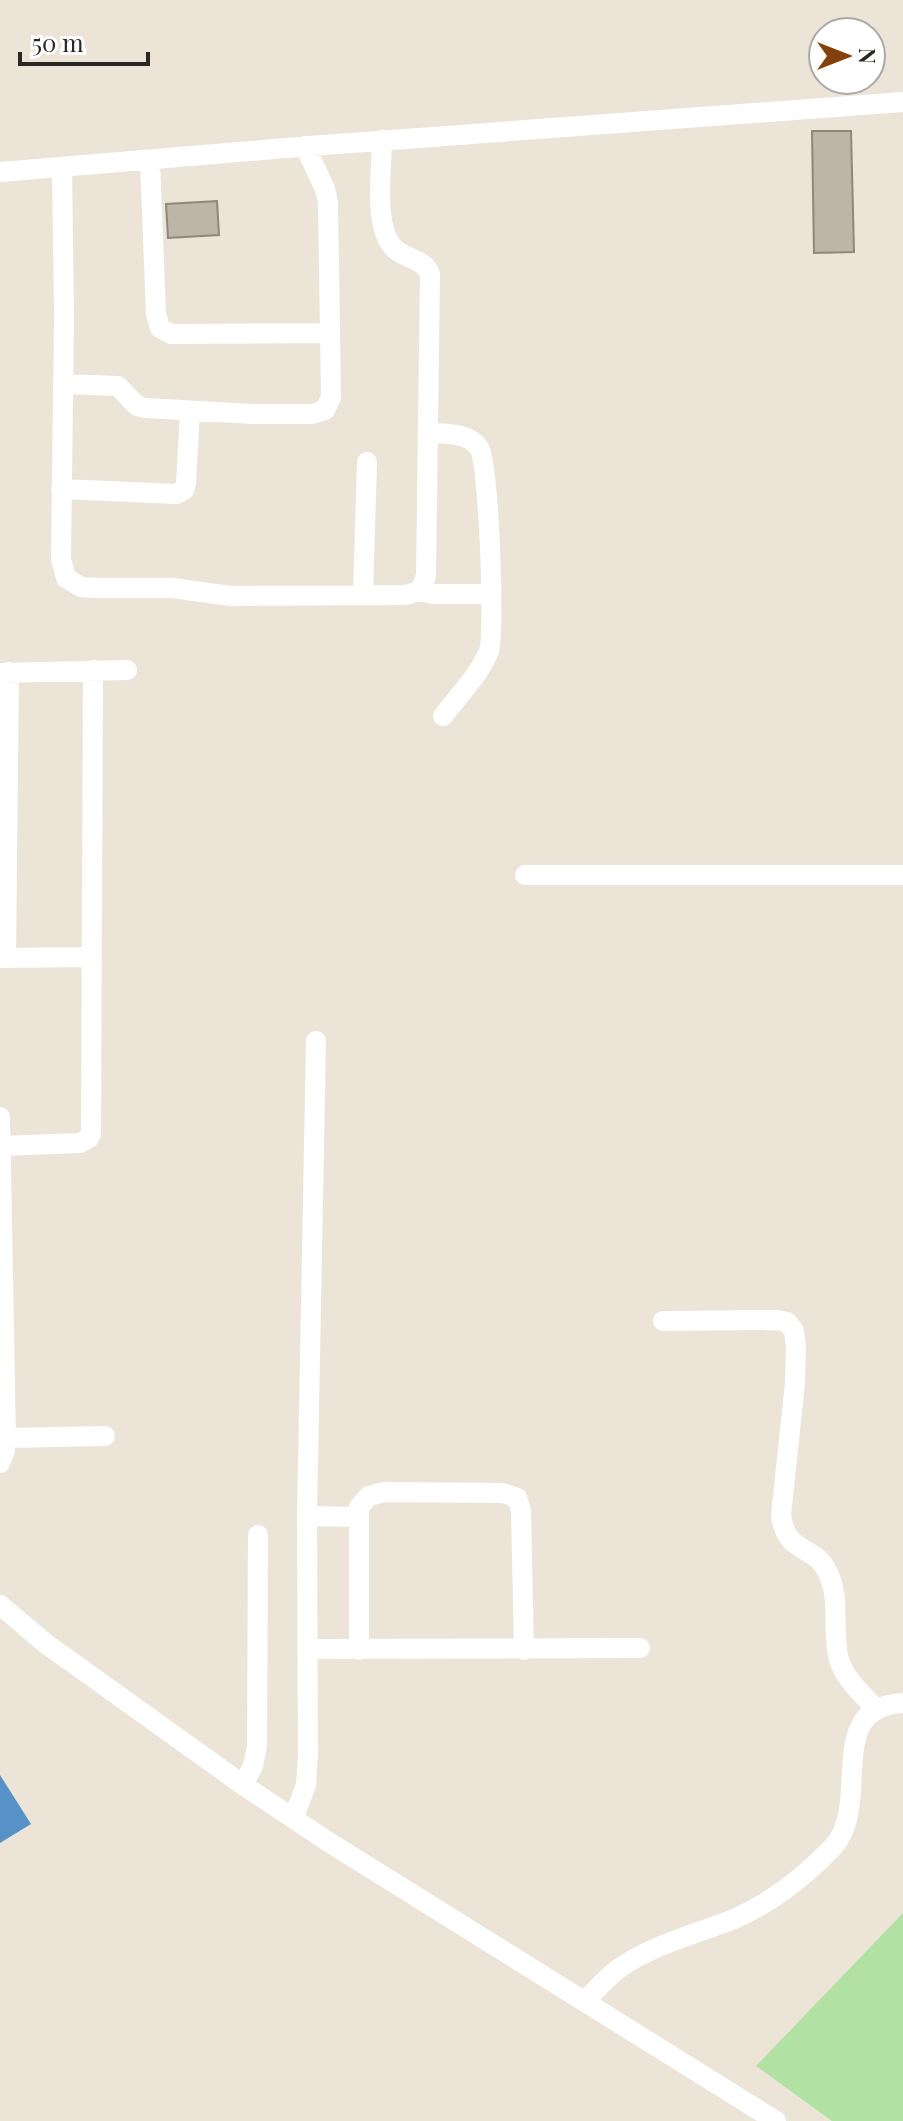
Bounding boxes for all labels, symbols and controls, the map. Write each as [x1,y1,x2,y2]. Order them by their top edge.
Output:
scale bar [20,16,148,66]
north arrow [807,16,887,96]
text: 50 m [32,26,84,58]
text: N [853,48,883,64]

